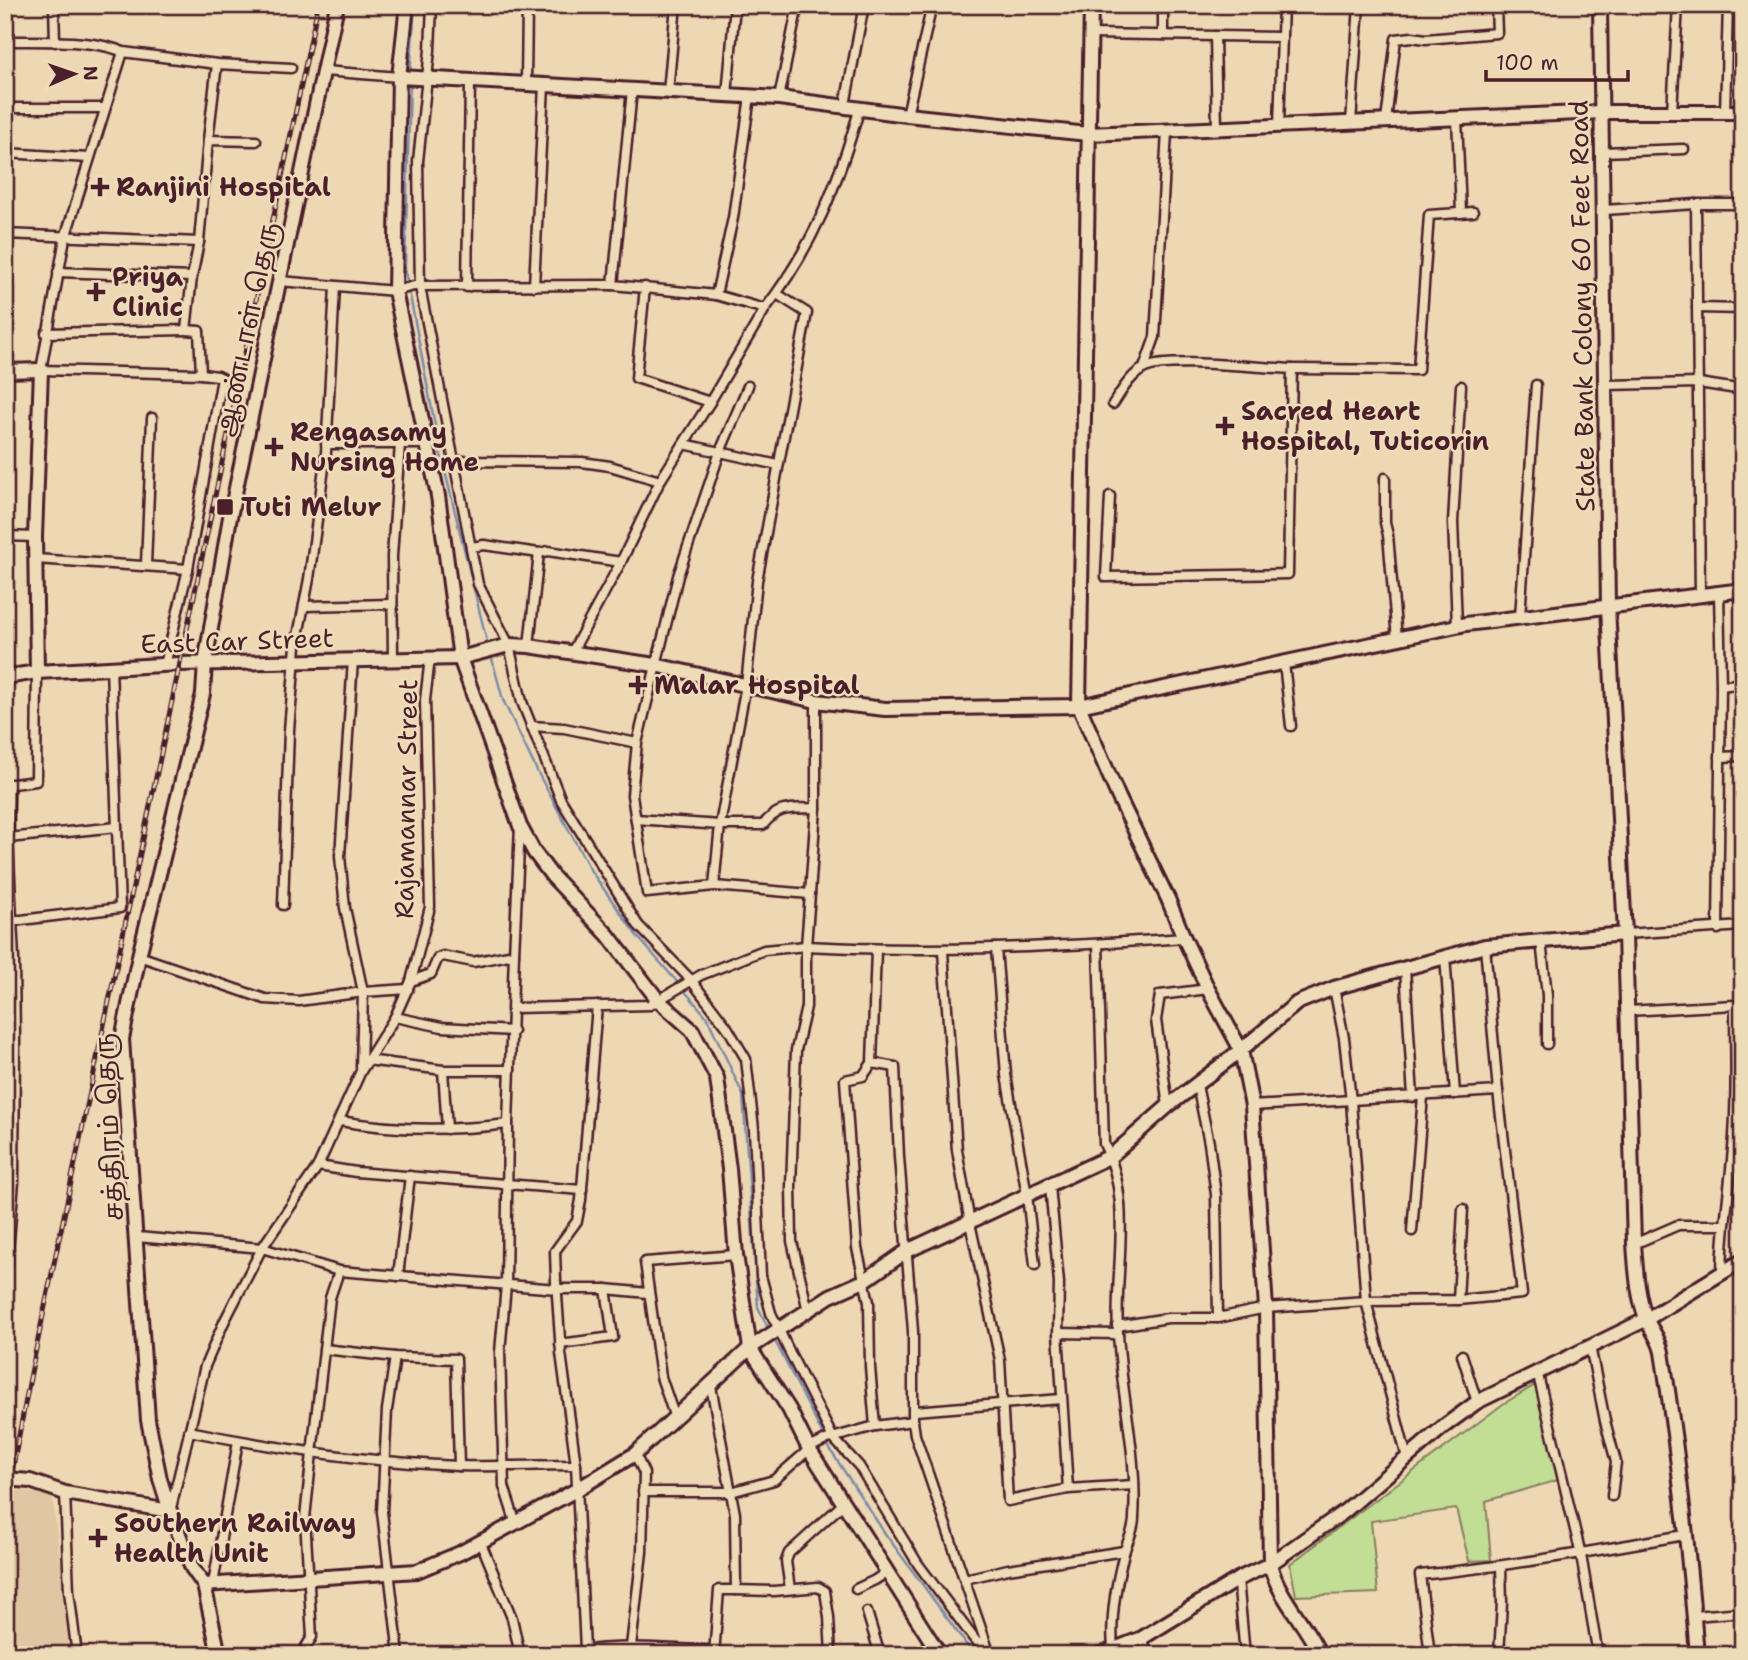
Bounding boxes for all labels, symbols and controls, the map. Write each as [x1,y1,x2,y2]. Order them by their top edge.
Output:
north arrow [38,38,108,108]
scale bar [1486,38,1627,82]
text: 100 m [1496,49,1559,77]
text: N [78,65,103,81]
street label: State Bank Colony 60 Feet Road [1560,100,1603,512]
place label: Ranjini Hospital [116,169,331,204]
marker: Ranjini Hospital [90,177,110,197]
street label: ஆண்டாள் தெரு [207,218,287,440]
place label: Priya Clinic [112,259,184,324]
marker: Priya Clinic [86,282,106,302]
place label: Sacred Heart Hospital, Tuticorin [1241,393,1489,458]
place label: Rengasamy Nursing Home [290,414,479,479]
marker: Sacred Heart Hospital, Tuticorin [1215,416,1235,436]
marker: Rengasamy Nursing Home [264,437,284,457]
place label: Tuti Melur [241,489,381,524]
marker: Tuti Melur [215,497,235,517]
street label: East Car Street [140,620,334,661]
place label: Malar Hospital [654,667,860,702]
marker: Malar Hospital [628,675,648,695]
street label: Rajamannar Street [386,679,425,919]
street label: சத்திரம் தெரு [86,1032,131,1222]
place label: Southern Railway Health Unit [114,1505,356,1570]
marker: Southern Railway Health Unit [88,1528,108,1548]

